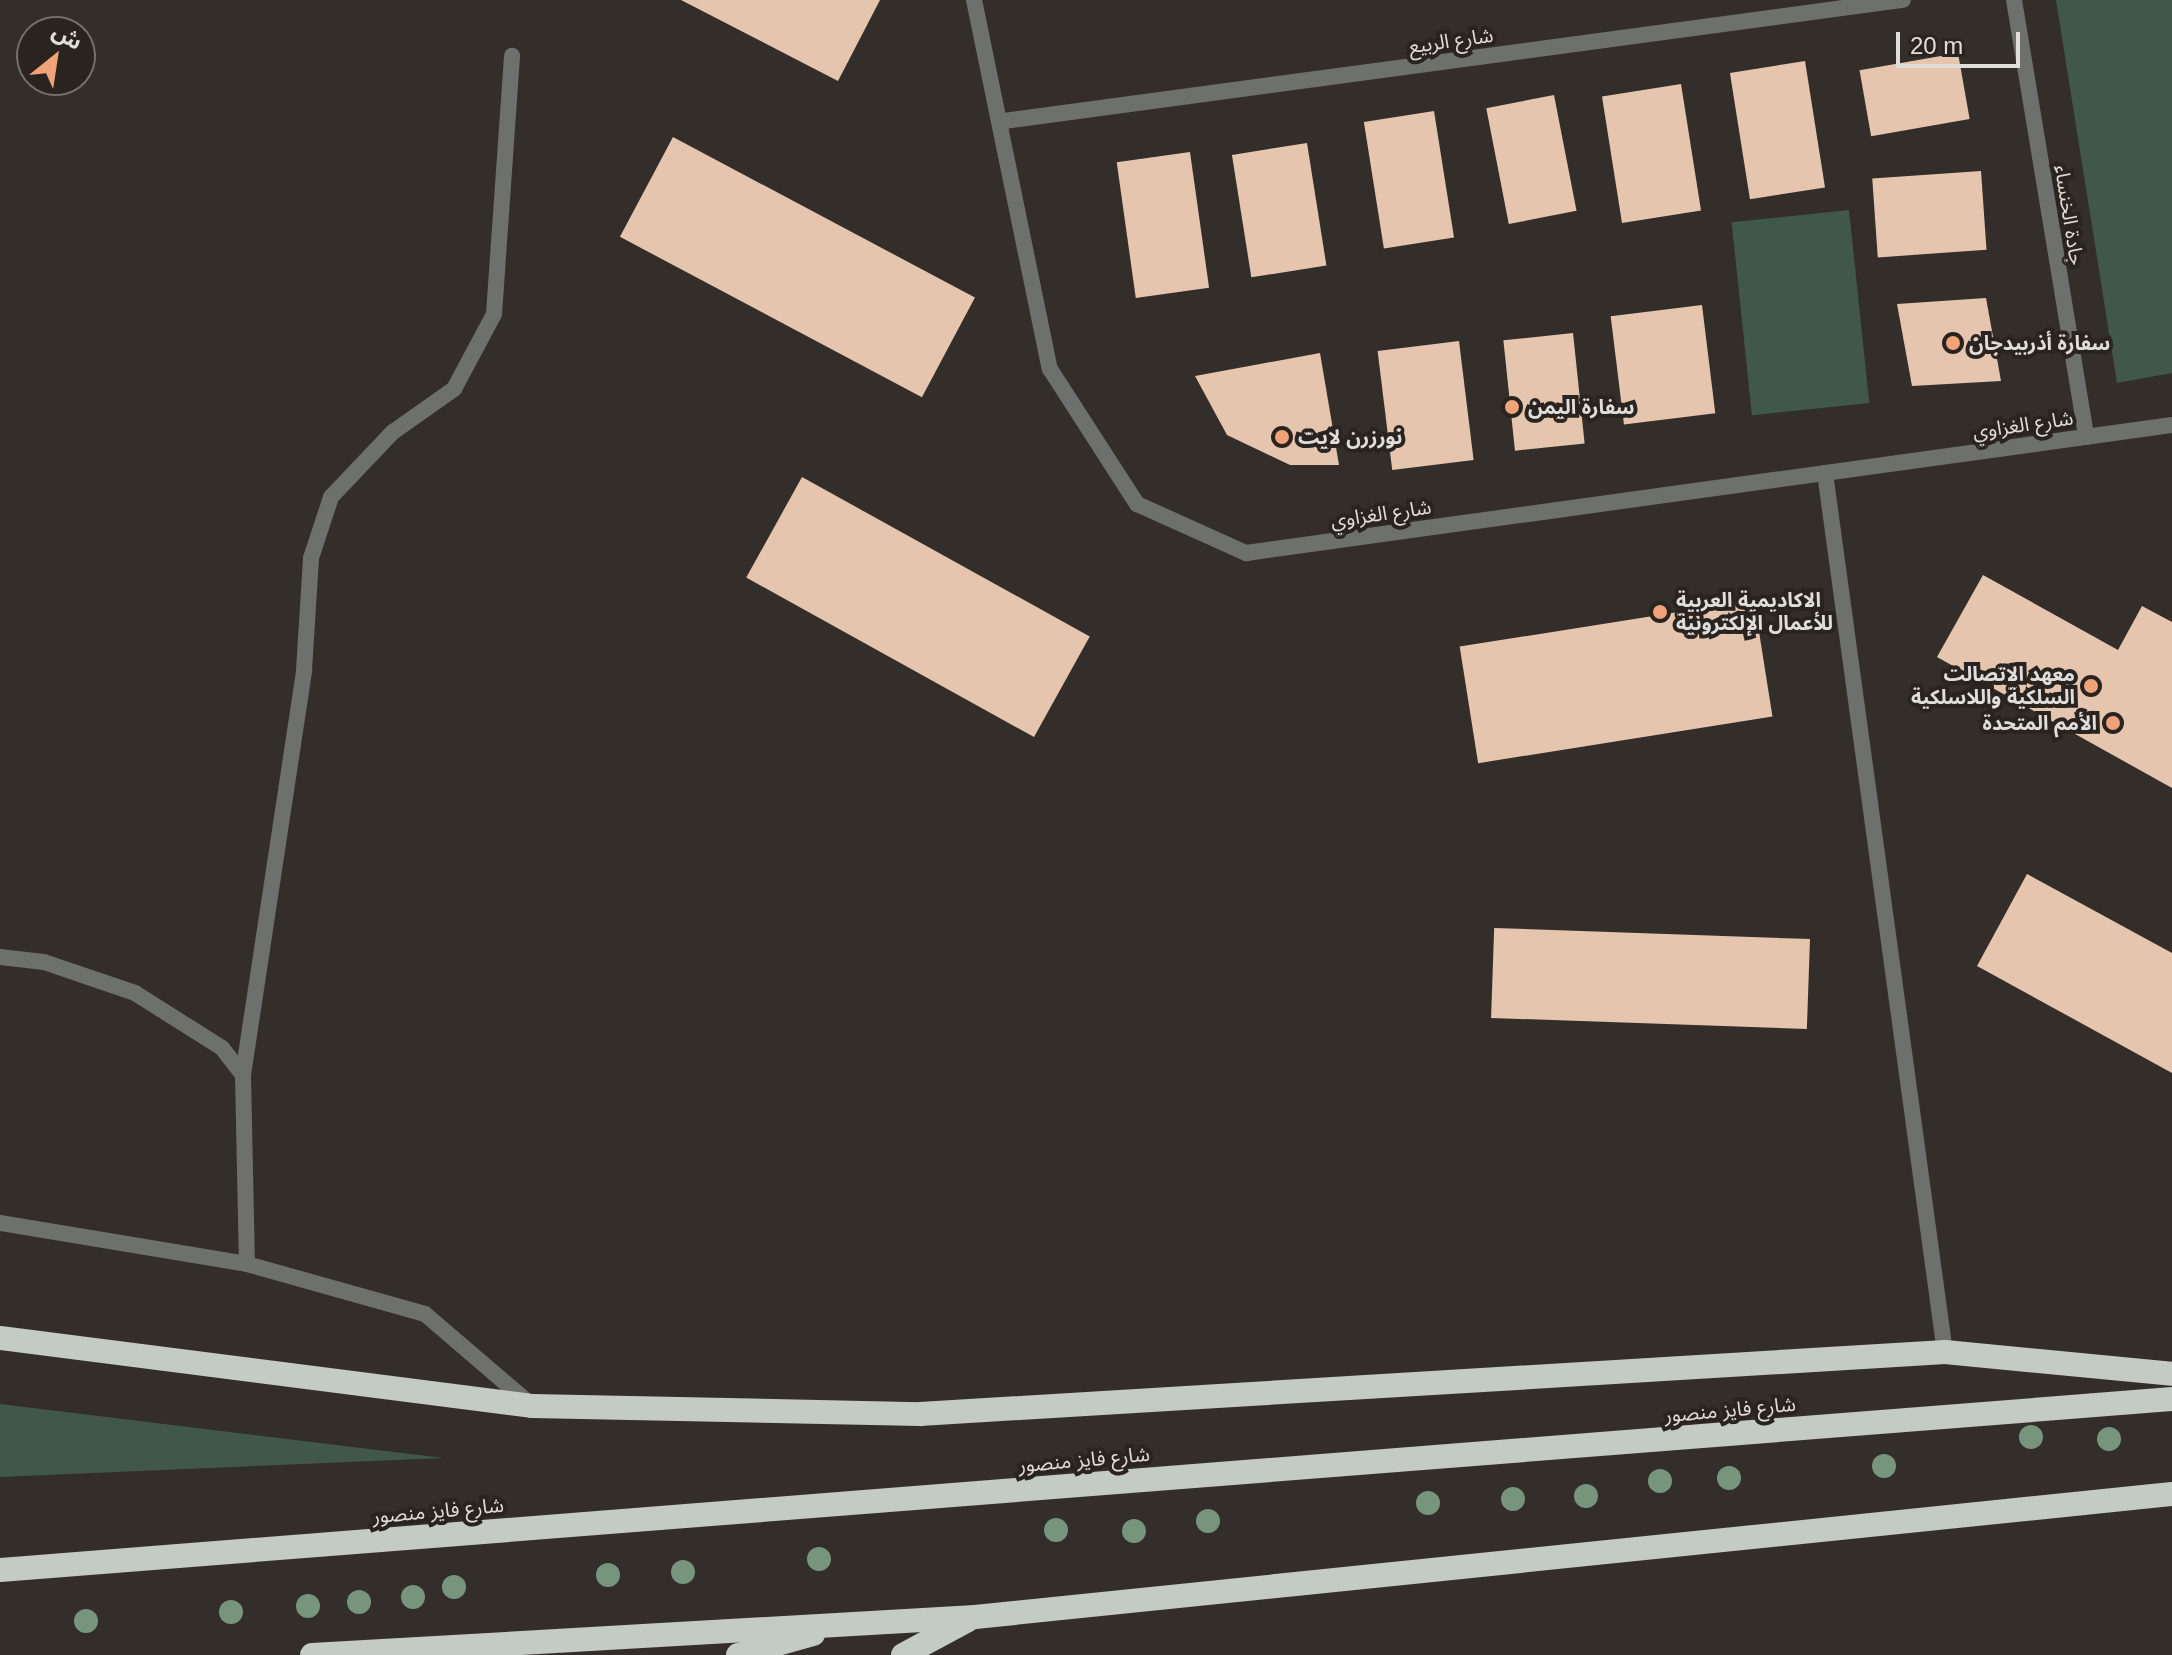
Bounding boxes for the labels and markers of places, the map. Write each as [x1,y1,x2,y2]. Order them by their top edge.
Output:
place label: سفارة أذربيدجان [1969,331,2110,355]
marker: سفارة أذربيدجان [1944,334,1962,352]
place label: سفارة اليمن [1528,395,1634,419]
marker: سفارة اليمن [1503,398,1521,416]
place label: نورزرن لايت [1298,425,1402,449]
marker: نورزرن لايت [1273,428,1291,446]
place label: الاكاديمية العربية للأعمال الإلكترونية [1676,588,1833,635]
marker: الاكاديمية العربية للأعمال الإلكترونية [1651,603,1669,621]
place label: معهد الاتصالت السلكية واللاسلكية [1911,662,2075,709]
marker: معهد الاتصالت السلكية واللاسلكية [2082,677,2100,695]
place label: الأمم المتحدة [1983,711,2097,735]
marker: الأمم المتحدة [2104,714,2122,732]

